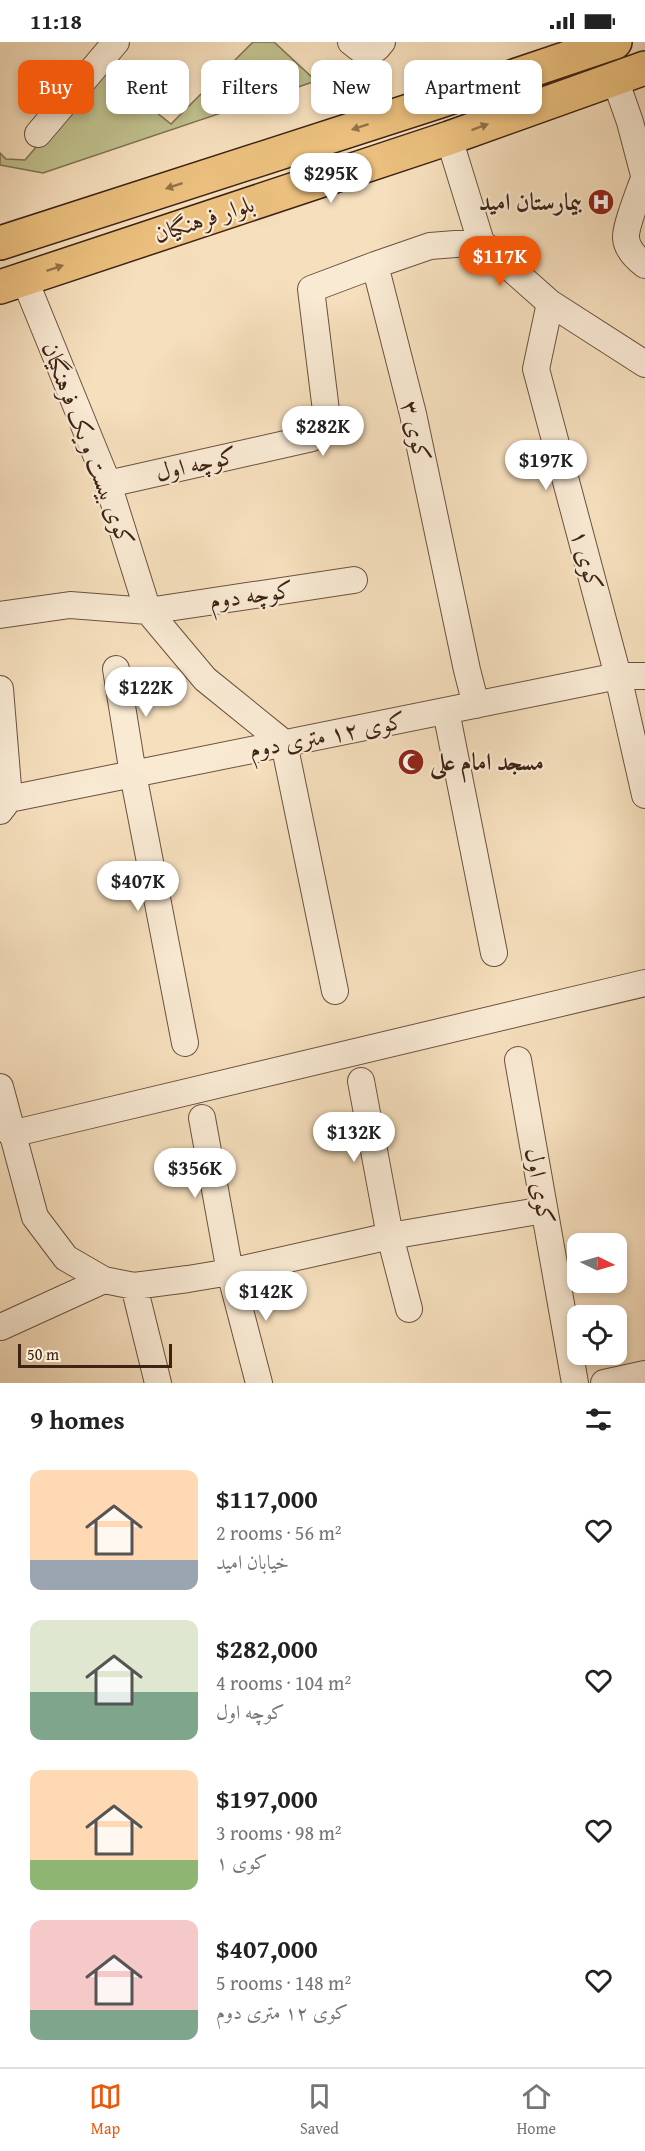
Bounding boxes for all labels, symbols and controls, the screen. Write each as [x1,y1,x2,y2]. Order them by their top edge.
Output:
text: 11:18 [30,5,82,37]
chip: Buy [18,60,94,114]
chip: Rent [106,60,189,114]
chip: Filters [201,60,299,114]
chip: New [311,60,392,114]
chip: Apartment [404,60,542,114]
one-way arrow [471,121,489,131]
one-way arrow [351,122,369,132]
pin: $295K [289,153,373,204]
text: $295K [304,158,358,187]
one-way arrow [165,182,183,192]
place label: بیمارستان امید [479,184,582,219]
street label: بلوار فرهنگیان [149,186,259,251]
hospital icon: بیمارستان امید [586,187,616,217]
pin: $117K [458,236,542,287]
text: $117K [473,241,527,270]
one-way arrow [46,263,64,272]
street label: کوی بیست و یک فرهنگیان [33,336,144,551]
street label: کوی ۳ [392,397,440,465]
pin: $282K [281,406,365,457]
text: $282K [296,411,350,440]
street label: کوچه اول [152,437,240,490]
pin: $197K [504,440,588,491]
text: $197K [519,445,573,474]
street label: کوی ۱ [563,526,612,594]
street label: کوچه دوم [207,571,296,622]
pin: $122K [104,667,188,718]
text: $122K [119,672,173,701]
street label: کوی ۱۲ متری دوم [246,702,409,771]
place label: مسجد امام علی [429,744,544,783]
mosque icon: مسجد امام علی [396,747,426,777]
pin: $407K [96,861,180,912]
text: $407K [111,866,165,895]
pin: $132K [312,1112,396,1163]
text: $132K [327,1117,381,1146]
street label: کوی اول [517,1145,564,1227]
pin: $356K [153,1148,237,1199]
text: $356K [168,1153,222,1182]
north arrow [567,1233,627,1293]
map controls [567,1233,627,1365]
pin: $142K [224,1271,308,1322]
text: $142K [239,1276,293,1305]
button: locate [567,1305,627,1365]
scale bar [18,1341,172,1368]
text: 50 m [27,1342,59,1366]
text: 9 homes [30,1400,125,1439]
icon: filters [582,1403,615,1436]
text: $117,000 [216,1479,318,1518]
icon: home [78,1494,150,1566]
icon: heart [582,1514,615,1547]
text: 2 rooms · 56 m² [216,1518,342,1547]
text: خیابان امید [216,1547,289,1576]
text: $282,000 [216,1629,318,1668]
icon: home [78,1644,150,1716]
icon: heart [582,1664,615,1697]
text: 4 rooms · 104 m² [216,1668,351,1697]
text: کوچه اول [216,1697,285,1726]
text: $197,000 [216,1779,318,1818]
icon: home [78,1794,150,1866]
icon: heart [582,1814,615,1847]
text: 3 rooms · 98 m² [216,1818,342,1847]
text: کوی ۱ [216,1847,267,1876]
text: $407,000 [216,1929,318,1968]
icon: home [78,1944,150,2016]
icon: heart [582,1964,615,1997]
text: 5 rooms · 148 m² [216,1968,351,1997]
text: کوی ۱۲ متری دوم [216,1997,348,2026]
tab: Map [89,2080,122,2140]
tab: Saved [300,2080,339,2140]
tab: Home [517,2080,556,2140]

